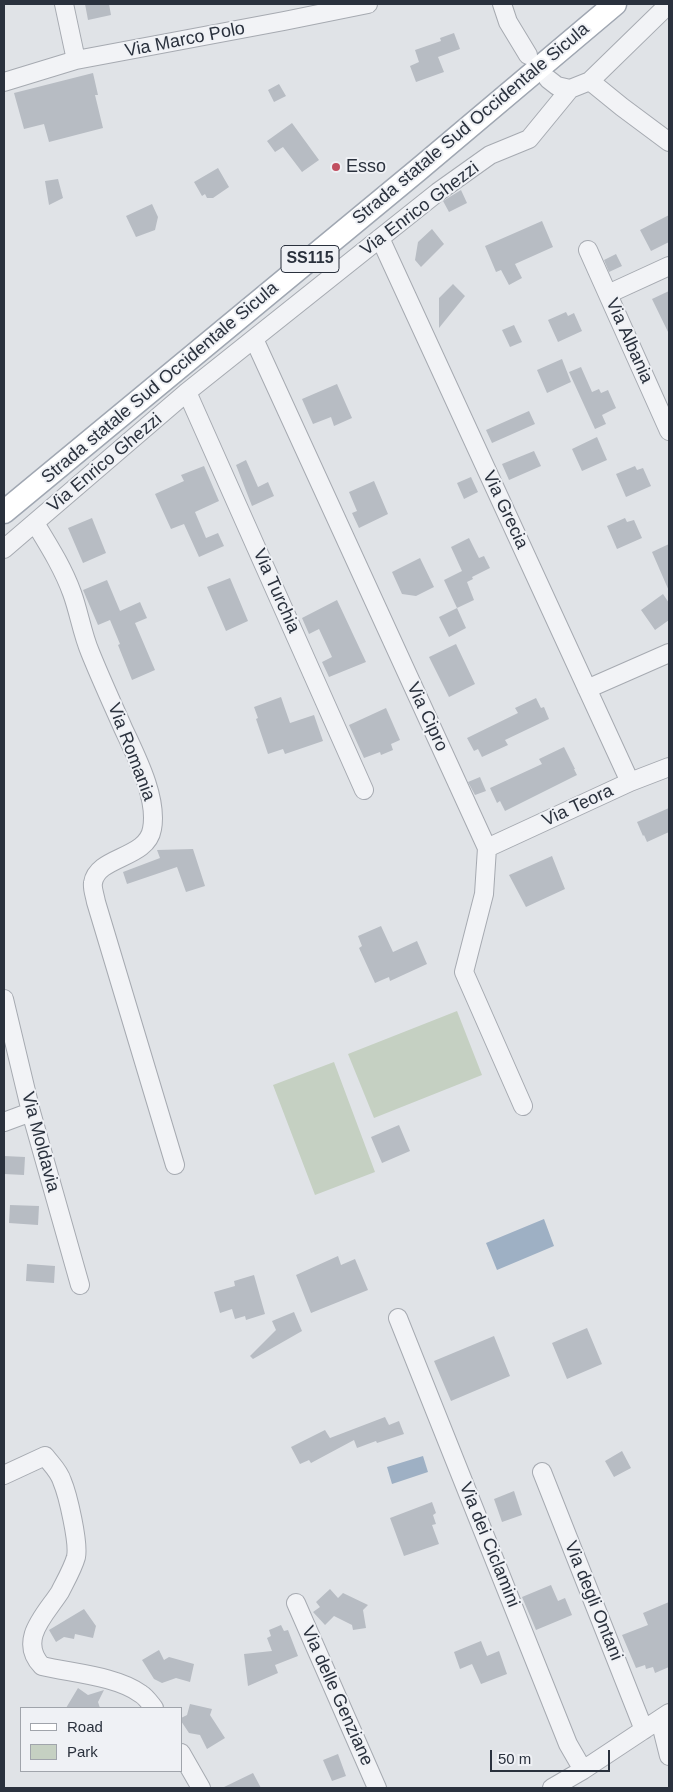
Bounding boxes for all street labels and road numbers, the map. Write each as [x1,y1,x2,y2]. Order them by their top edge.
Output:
street label: Via Marco Polo [123,18,247,62]
street label: Strada statale Sud Occidentale Sicula [348,19,594,229]
street label: Via Enrico Ghezzi [357,157,483,261]
road number: SS115 [281,245,339,272]
street label: Strada statale Sud Occidentale Sicula [37,278,283,488]
street label: Via Albania [601,295,657,387]
street label: Via Enrico Ghezzi [43,409,167,517]
street label: Via Grecia [478,468,532,552]
street label: Via Turchia [248,545,304,637]
street label: Via Cipro [402,679,452,755]
street label: Via Romania [103,700,159,804]
street label: Via Teora [539,780,617,832]
street label: Via Moldavia [16,1090,64,1194]
street label: Via dei Ciclamini [454,1479,524,1611]
street label: Via degli Ontani [559,1538,627,1664]
street label: Via delle Genziane [296,1623,378,1769]

